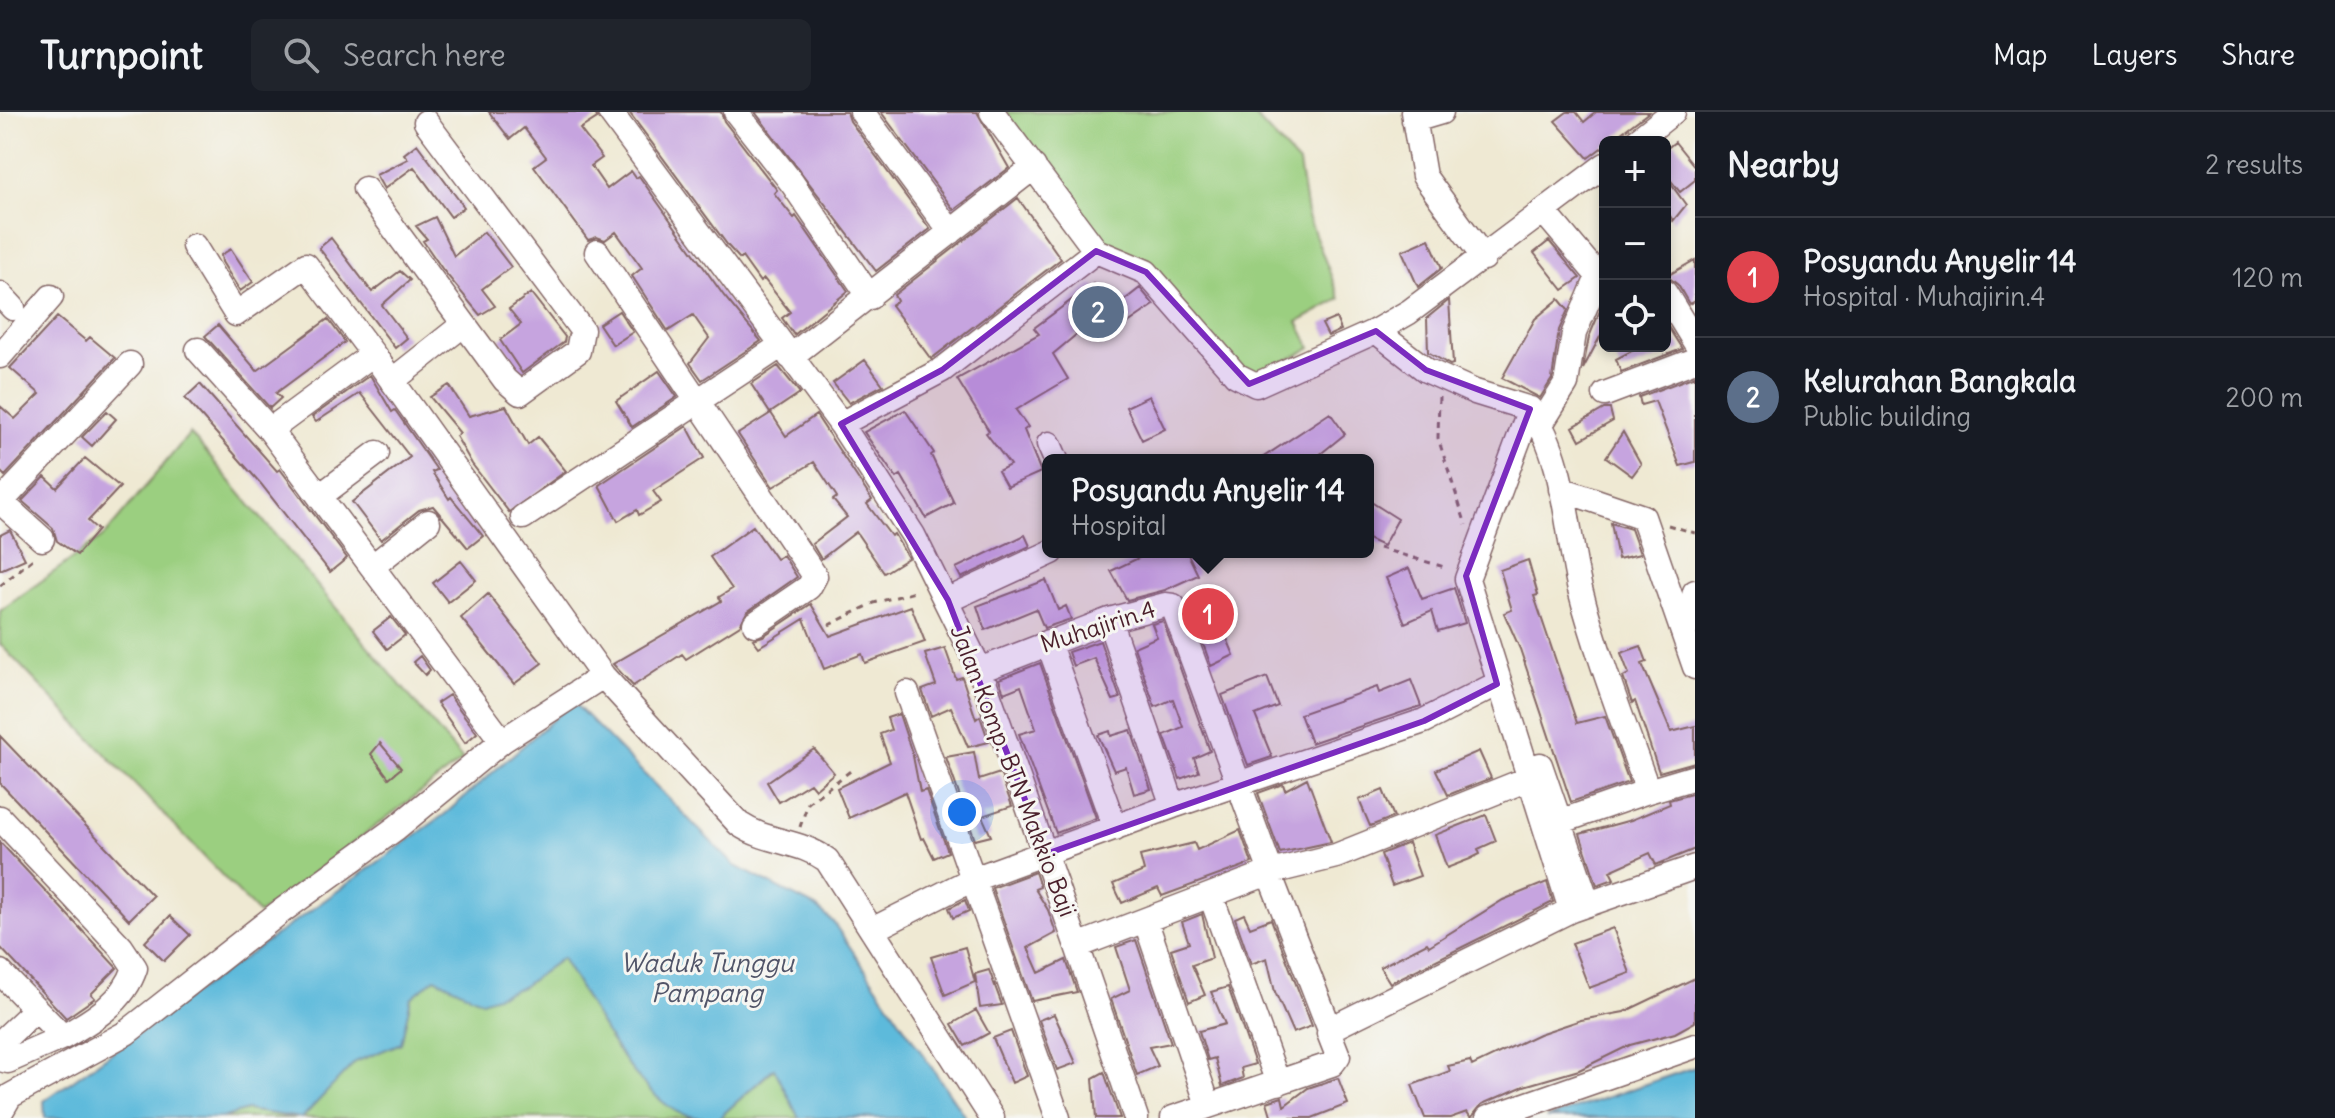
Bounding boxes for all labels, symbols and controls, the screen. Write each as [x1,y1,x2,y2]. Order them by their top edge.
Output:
search box [251,19,811,91]
text: Turnpoint [40,32,203,79]
icon: search [279,33,323,77]
text: Search here [343,36,506,74]
text: Map [1993,37,2048,73]
text: Layers [2092,37,2178,73]
text: Share [2222,37,2295,73]
map controls [1599,136,1671,352]
button: + [1599,136,1671,208]
text: Nearby [1727,143,1840,186]
text: 2 results [2205,148,2303,181]
button: − [1599,208,1671,280]
text: Posyandu Anyelir 14 [1803,242,2077,280]
text: 1 [1748,261,1758,294]
text: 120 m [2232,261,2303,294]
button: locate [1599,280,1671,352]
text: Hospital · Muhajirin.4 [1803,280,2045,313]
pin: 2 [1072,282,1124,342]
text: Kelurahan Bangkala [1803,362,2076,400]
text: 2 [1746,381,1760,414]
text: 200 m [2226,381,2303,414]
text: Public building [1803,400,1971,433]
popup [1042,454,1374,558]
text: Posyandu Anyelir 14 [1071,471,1345,509]
text: Hospital [1071,509,1166,542]
pin: 1 [1182,584,1234,644]
street label: Muhajirin.4 [1036,593,1159,659]
street label: Jalan Komp. BTN Makkio Baji [944,621,1084,921]
your location [942,792,982,832]
water label: Waduk Tunggu Pampang [620,946,796,1009]

